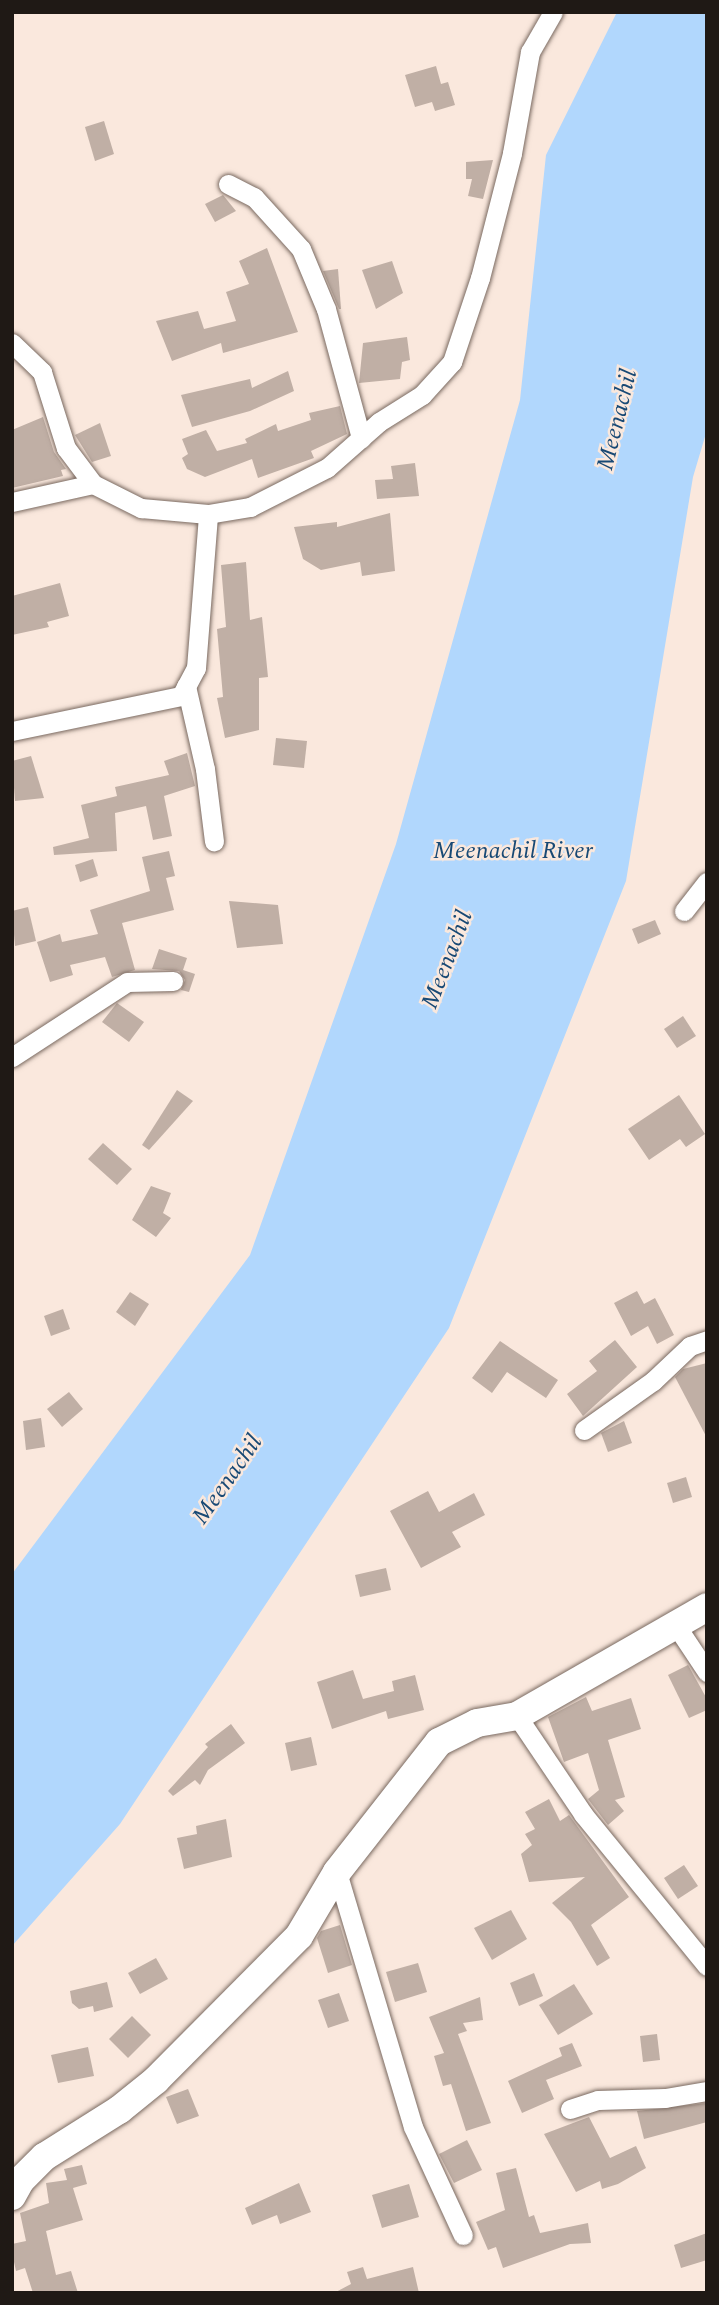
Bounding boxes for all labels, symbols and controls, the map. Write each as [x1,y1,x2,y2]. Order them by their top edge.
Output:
water label: Meenachil [592,367,644,473]
water label: Meenachil River [433,838,593,866]
water label: Meenachil [416,907,480,1013]
water label: Meenachil [187,1430,269,1530]

